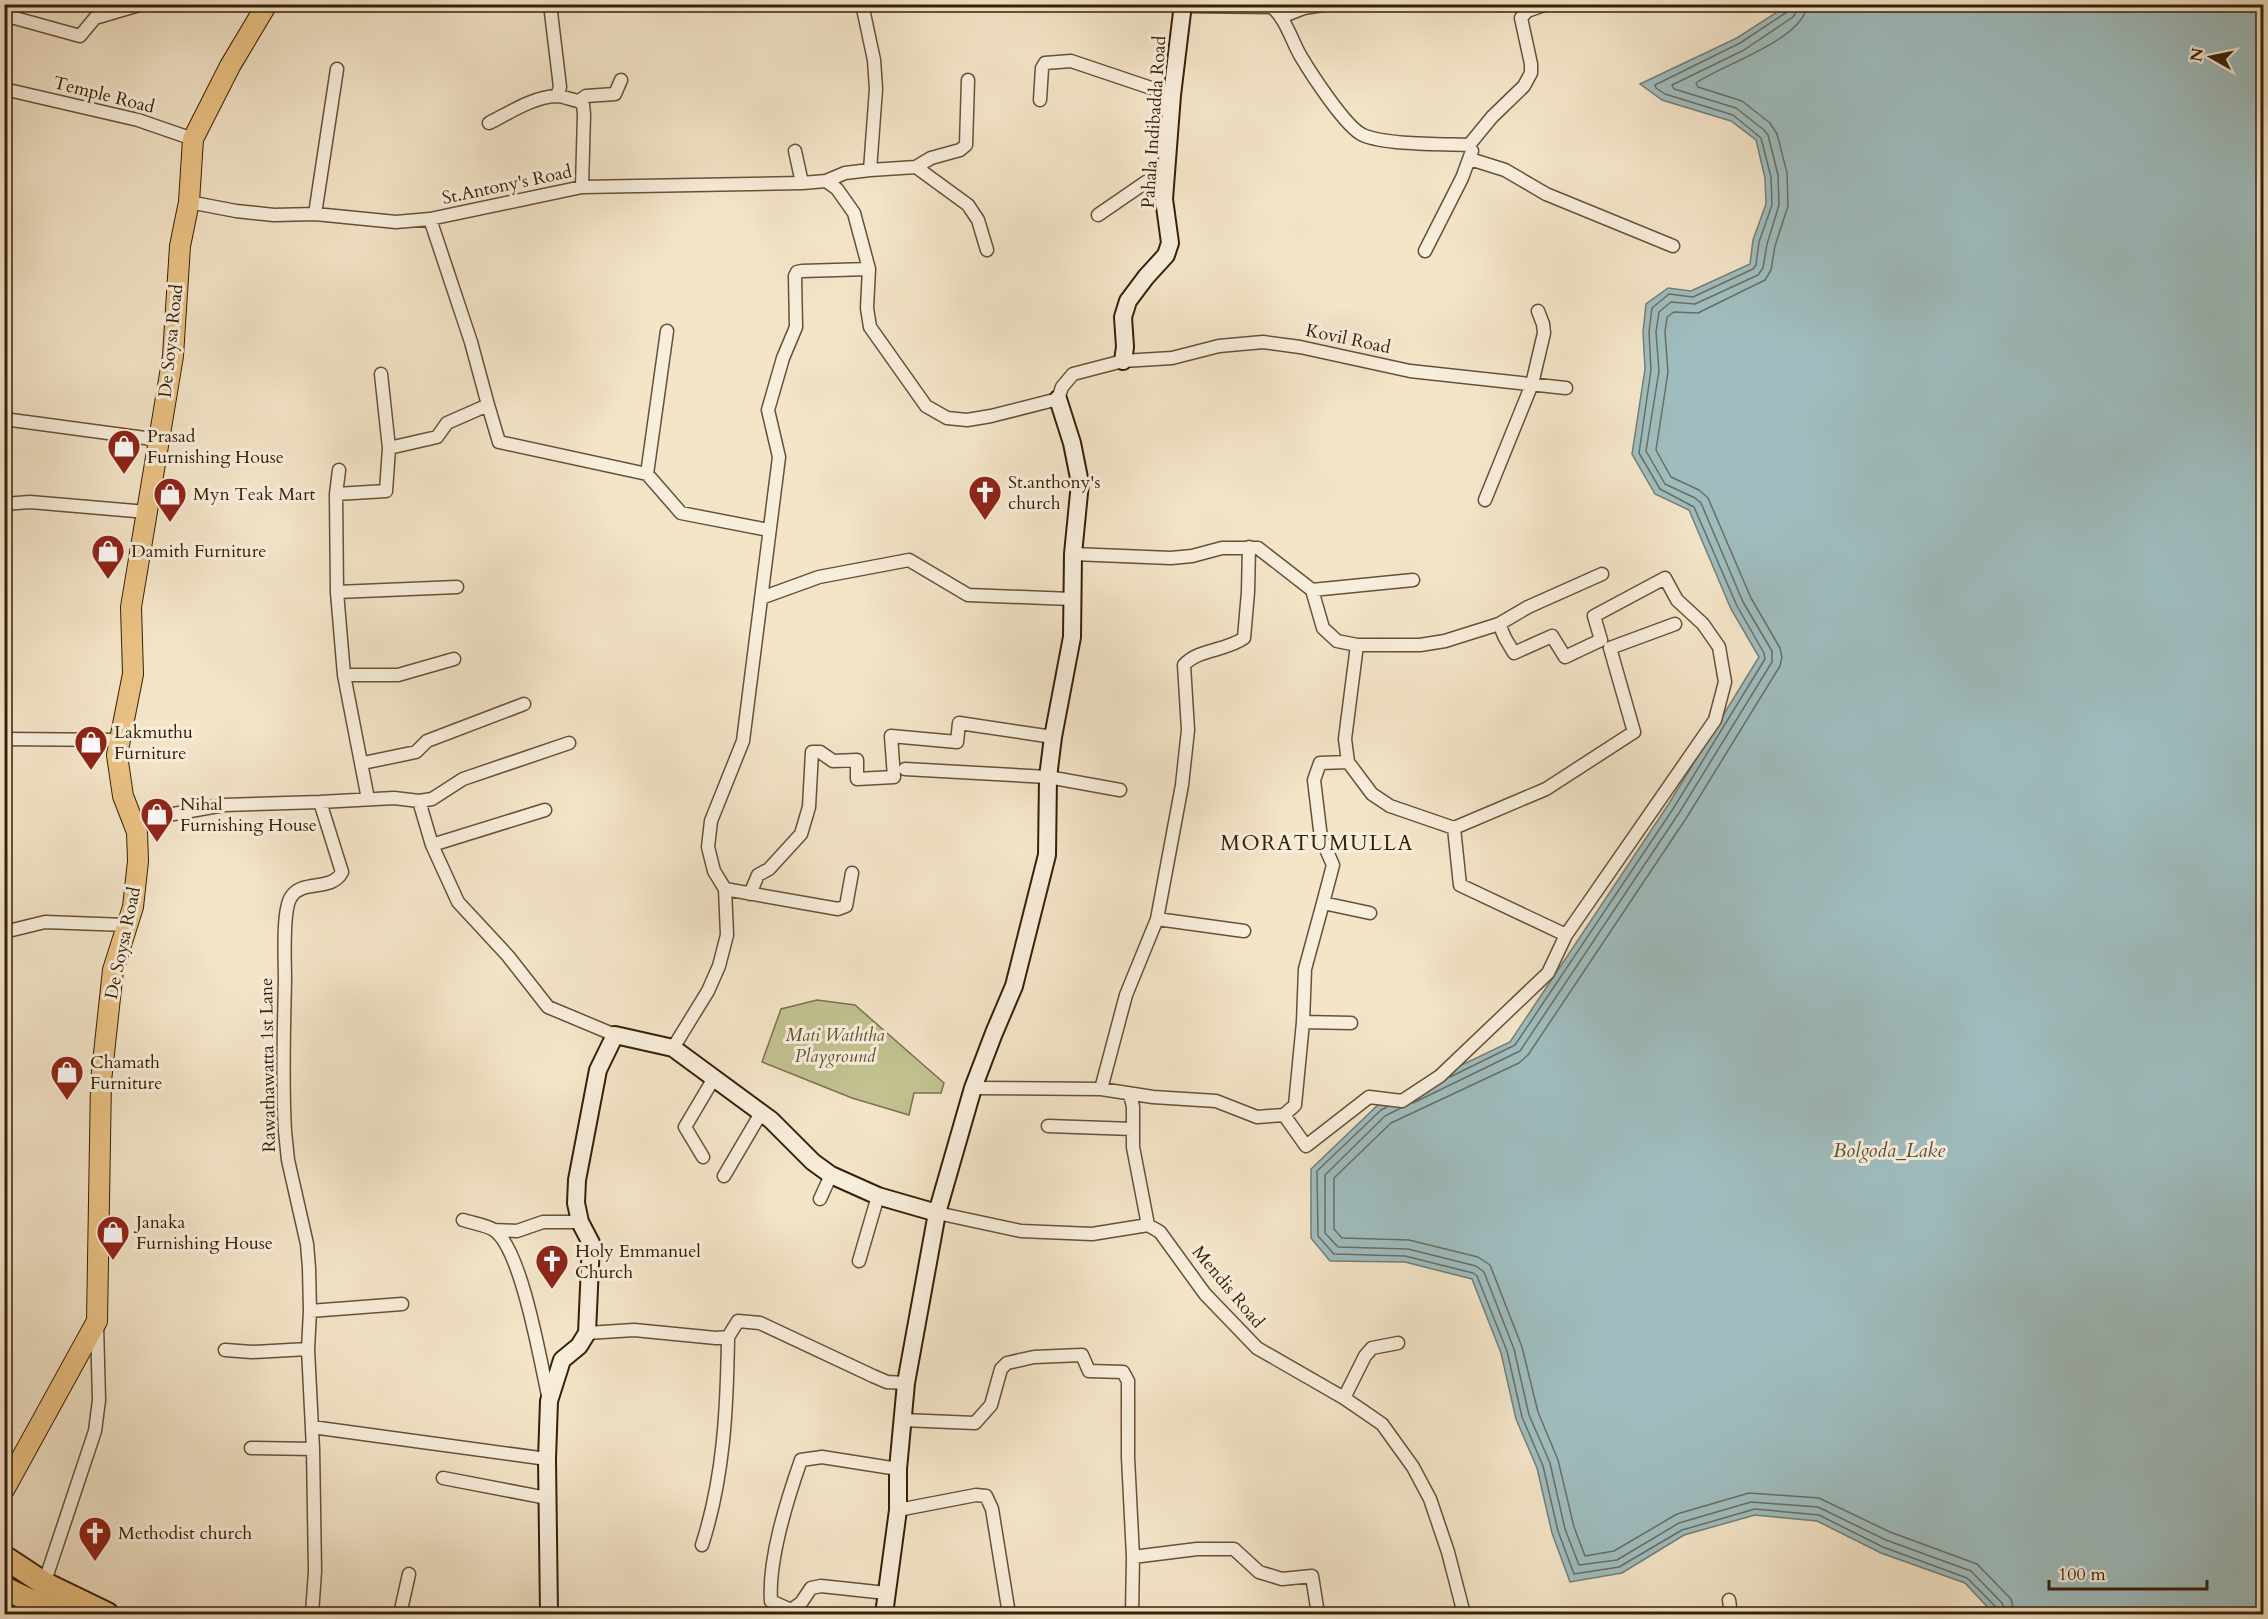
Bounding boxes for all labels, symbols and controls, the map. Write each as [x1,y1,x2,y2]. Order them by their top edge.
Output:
north arrow [2181,27,2241,87]
street label: Pahala Indibadda Road [1135,34,1173,209]
text: N [2185,46,2209,63]
street label: Temple Road [51,70,158,120]
street label: St.Antony's Road [440,159,575,211]
street label: De Soysa Road [153,283,189,399]
street label: Kovil Road [1303,318,1393,360]
place label: Prasad Furnishing House [147,424,284,470]
shop icon: Prasad Furnishing House [106,428,142,475]
place label: St.anthony's church [1008,470,1100,516]
church icon: St.anthony's church [967,474,1003,521]
shop icon: Myn Teak Mart [152,476,188,523]
place label: Myn Teak Mart [193,482,315,507]
shop icon: Damith Furniture [90,533,126,580]
place label: Damith Furniture [131,539,266,564]
place label: Lakmuthu Furniture [114,720,193,766]
shop icon: Lakmuthu Furniture [73,724,109,771]
place label: Nihal Furnishing House [180,792,317,838]
shop icon: Nihal Furnishing House [139,796,175,843]
district label: MORATUMULLA [1220,829,1414,858]
street label: De Soysa Road [99,884,147,1001]
street label: Rawathawatta 1st Lane [254,977,282,1153]
park label: Mati Waththa Playground [785,1023,885,1069]
place label: Chamath Furniture [90,1050,162,1096]
shop icon: Chamath Furniture [49,1054,85,1101]
water label: Bolgoda_Lake [1833,1137,1945,1164]
place label: Janaka Furnishing House [133,1210,273,1256]
shop icon: Janaka Furnishing House [95,1214,131,1261]
place label: Holy Emmanuel Church [575,1239,701,1285]
street label: Mendis Road [1186,1241,1270,1334]
church icon: Holy Emmanuel Church [534,1243,570,1290]
church icon: Methodist church [77,1515,113,1562]
place label: Methodist church [118,1521,252,1546]
scale bar [2049,1553,2206,1591]
text: 100 m [2058,1562,2106,1587]

